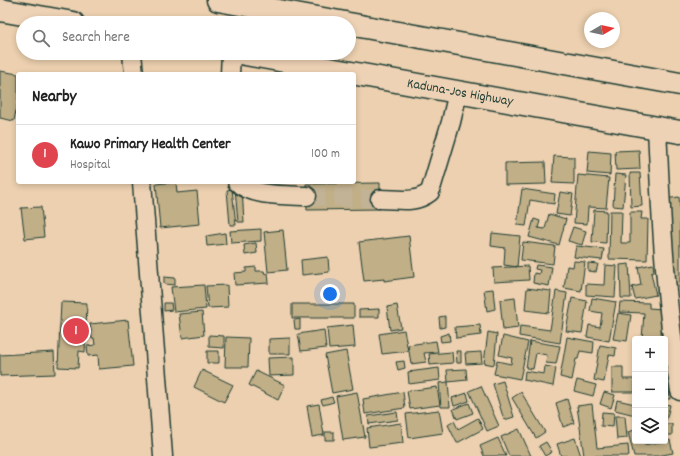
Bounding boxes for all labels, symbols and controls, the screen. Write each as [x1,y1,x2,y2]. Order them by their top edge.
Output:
north arrow [584,12,620,48]
search box [16,16,356,60]
icon: search [30,27,52,49]
text: Search here [62,27,130,49]
street label: Kaduna-Jos Highway [405,74,515,112]
text: Nearby [32,86,76,110]
text: Kawo Primary Health Center [70,134,231,156]
text: 1 [44,145,46,164]
text: 100 m [311,145,340,164]
text: Hospital [70,156,110,175]
your location [320,284,340,304]
pin: 1 [63,316,89,346]
map controls [632,336,668,444]
button: + [632,336,668,372]
button: − [632,372,668,408]
button: layers [632,408,668,444]

